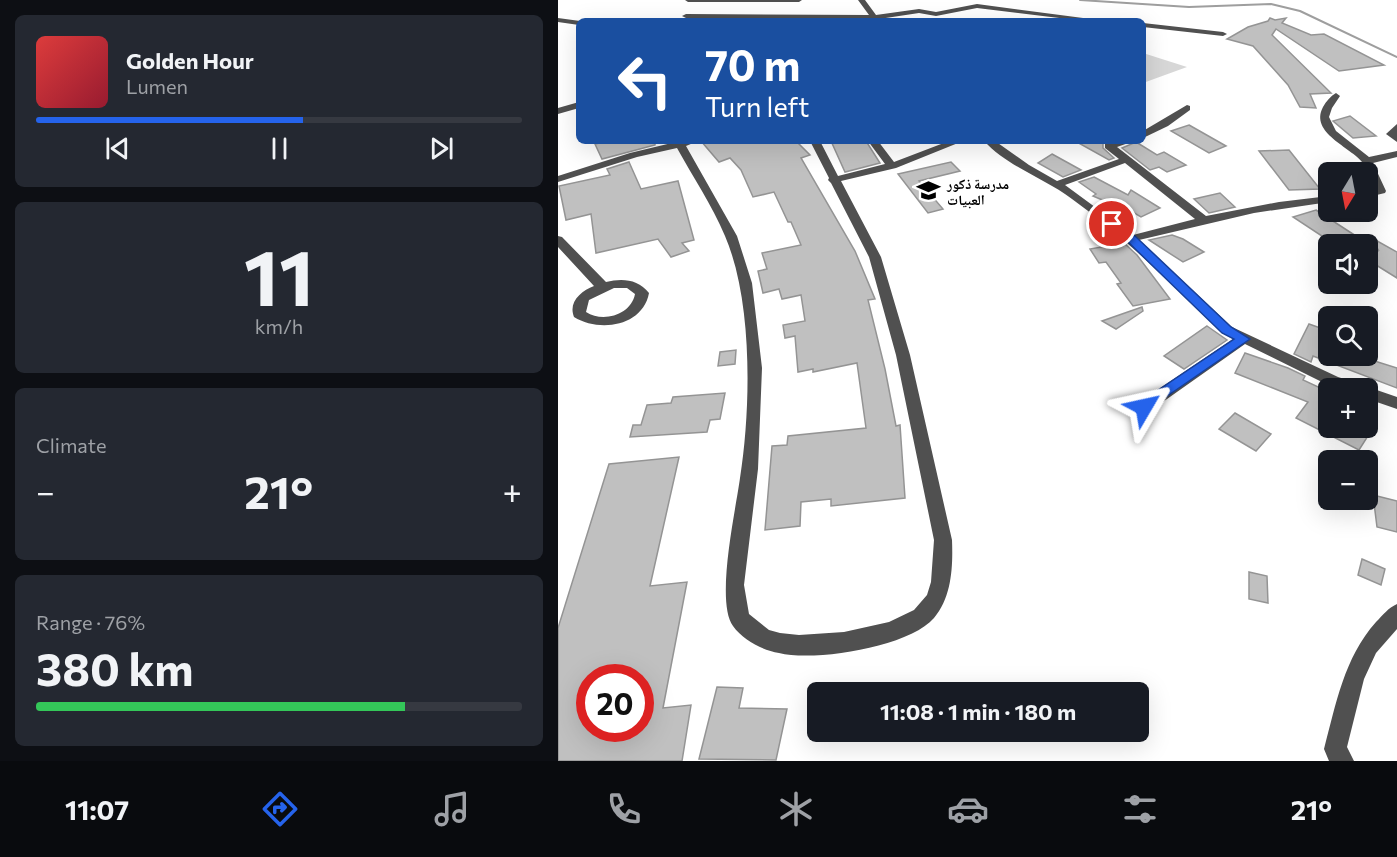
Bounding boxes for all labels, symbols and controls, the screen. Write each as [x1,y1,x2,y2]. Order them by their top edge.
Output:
text: 70 m [705,38,800,90]
icon: left [606,42,684,120]
text: Golden Hour [126,47,254,74]
text: Lumen [126,74,188,98]
text: Turn left [705,90,809,123]
icon: previous [101,132,134,165]
icon: pause [263,132,296,165]
icon: next [425,132,458,165]
north arrow [1318,162,1378,222]
map controls [1318,162,1378,510]
place label: مدرسة ذكور العبيات [946,175,1009,208]
school or university icon: مدرسة ذكور العبيات [916,178,942,204]
pin [1086,198,1137,249]
icon: arrive [1095,207,1128,240]
text: 11 [244,227,314,322]
button: sound [1318,234,1378,294]
button: search [1318,306,1378,366]
text: km/h [255,314,303,338]
position arrow [1112,375,1176,439]
button: + [1318,378,1378,438]
text: Climate [36,433,106,457]
button: − [1318,450,1378,510]
text: 21° [244,463,313,518]
text: − [36,470,55,511]
text: + [503,470,522,511]
text: Range · 76% [36,610,145,634]
text: 380 km [36,640,194,695]
speed limit sign: 20 [576,664,654,742]
text: 11:08 · 1 min · 180 m [880,698,1076,725]
icon: directions [259,788,301,830]
icon: music [431,788,473,830]
icon: phone [603,788,645,830]
icon: climate [775,788,817,830]
icon: car [947,788,989,830]
icon: filters [1119,788,1161,830]
text: 11:07 [65,793,129,826]
text: 21° [1291,793,1332,826]

